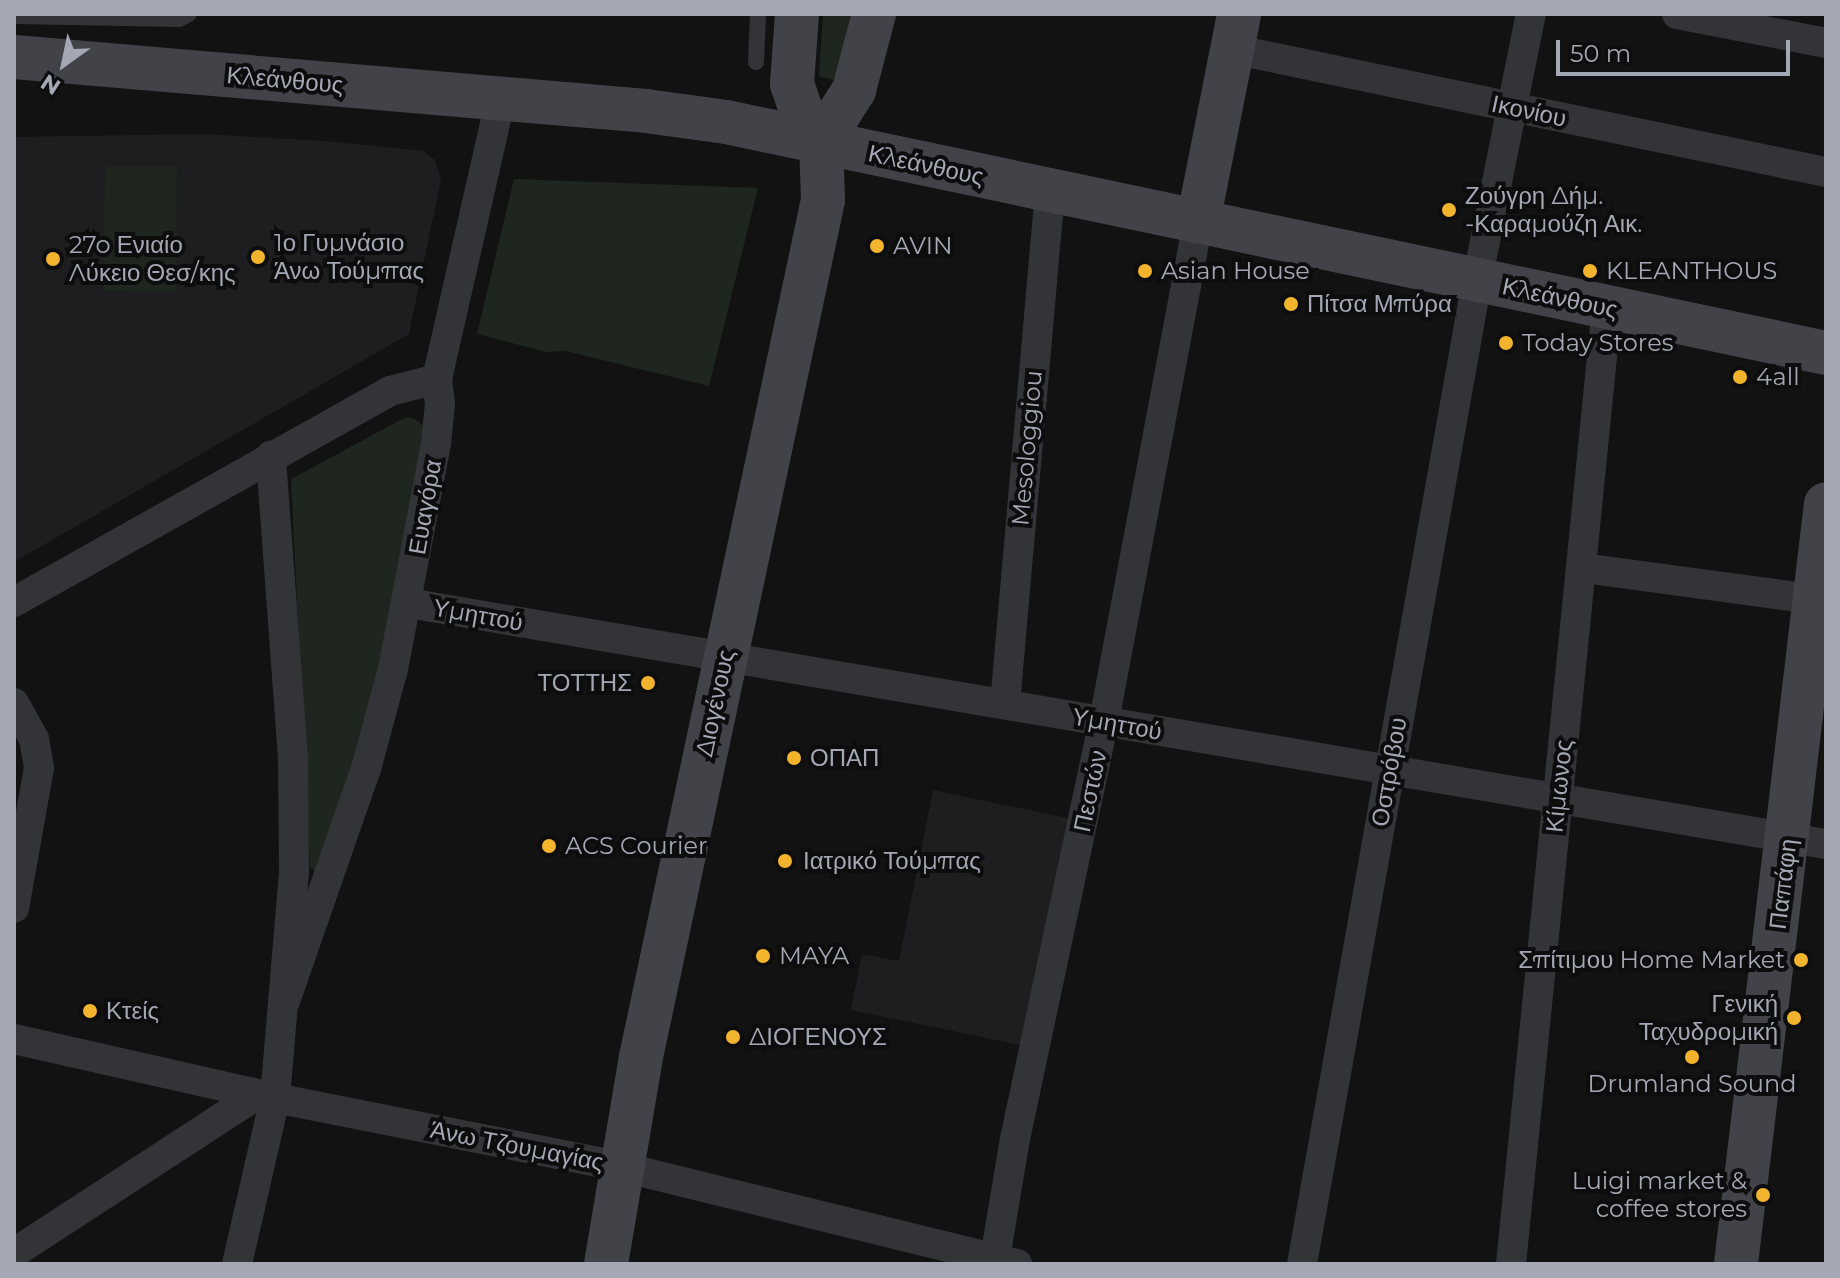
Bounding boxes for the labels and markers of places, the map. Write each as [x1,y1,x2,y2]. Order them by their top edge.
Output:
place label: Ζούγρη Δήμ. -Καραμούζη Αικ. [1465,182,1642,238]
marker: Ζούγρη Δήμ. -Καραμούζη Αικ. [1440,201,1458,219]
place label: 1ο Γυμνάσιο Άνω Τούμπας [274,229,424,285]
place label: 27o Ενιαίο Λύκειο Θεσ/κης [69,231,236,287]
place label: AVIN [893,232,952,260]
marker: AVIN [868,237,886,255]
marker: 1ο Γυμνάσιο Άνω Τούμπας [249,248,267,266]
marker: 27o Ενιαίο Λύκειο Θεσ/κης [44,250,62,268]
place label: Asian House [1161,257,1310,285]
place label: KLEANTHOUS [1606,257,1777,285]
marker: Asian House [1136,262,1154,280]
marker: KLEANTHOUS [1581,262,1599,280]
place label: Πίτσα Μπύρα [1307,290,1452,318]
marker: Πίτσα Μπύρα [1282,295,1300,313]
place label: Today Stores [1522,329,1673,357]
marker: Today Stores [1497,334,1515,352]
place label: 4all [1756,363,1800,391]
marker: 4all [1731,368,1749,386]
place label: ΤΟΤΤΗΣ [538,669,632,697]
marker: ΤΟΤΤΗΣ [639,674,657,692]
place label: ΟΠΑΠ [810,744,879,772]
marker: ΟΠΑΠ [785,749,803,767]
place label: ACS Courier [565,832,708,860]
marker: ACS Courier [540,837,558,855]
place label: Ιατρικό Τούμπας [803,847,981,875]
marker: Ιατρικό Τούμπας [774,850,796,872]
place label: MAYA [779,942,849,970]
place label: Σπίτιμου Home Market [1518,946,1785,974]
marker: MAYA [754,947,772,965]
marker: Σπίτιμου Home Market [1792,951,1810,969]
place label: Γενική Ταχυδρομική [1639,990,1778,1046]
place label: Κτείς [106,997,159,1025]
marker: Κτείς [81,1002,99,1020]
marker: Γενική Ταχυδρομική [1785,1009,1803,1027]
place label: ΔΙΟΓΕΝΟΥΣ [749,1023,887,1051]
marker: ΔΙΟΓΕΝΟΥΣ [724,1028,742,1046]
marker: Drumland Sound [1683,1048,1701,1066]
place label: Drumland Sound [1588,1070,1796,1098]
place label: Luigi market & coffee stores [1572,1167,1747,1223]
marker: Luigi market & coffee stores [1754,1186,1772,1204]

